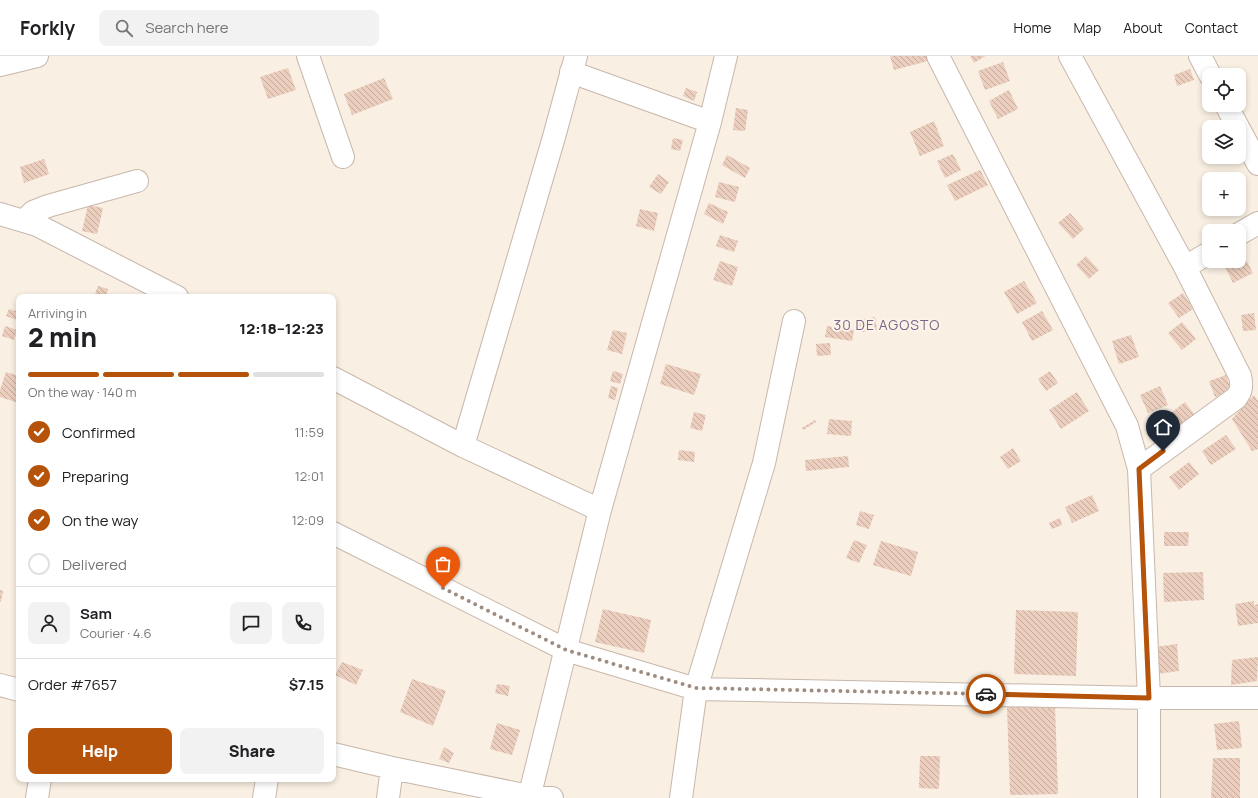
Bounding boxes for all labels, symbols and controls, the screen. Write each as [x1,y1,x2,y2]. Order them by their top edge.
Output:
search box [99,10,379,46]
text: Forkly [20,15,75,41]
icon: search [113,17,135,39]
text: Search here [145,17,229,38]
text: Home [1014,18,1051,37]
text: Map [1073,18,1101,37]
text: About [1123,18,1163,37]
text: Contact [1185,18,1238,37]
map controls [1202,68,1246,268]
button: locate [1202,68,1246,112]
button: layers [1202,120,1246,164]
button: + [1202,172,1246,216]
button: − [1202,224,1246,268]
text: Arriving in [28,304,87,322]
district label: 30 DE AGOSTO [834,315,940,334]
text: 12:18–12:23 [239,318,324,339]
text: 2 min [28,319,97,355]
text: On the way · 140 m [28,383,137,401]
pin [1146,410,1180,451]
icon: home [1152,416,1174,438]
icon: check [28,421,50,443]
text: Confirmed [62,422,135,443]
text: 11:59 [294,423,324,441]
icon: check [28,465,50,487]
text: Preparing [62,466,129,487]
text: 12:01 [295,467,324,485]
icon: check [28,509,50,531]
text: On the way [62,510,138,531]
text: 12:09 [292,511,324,529]
pin [426,547,460,588]
icon: bag [432,553,454,575]
text: Delivered [62,554,127,575]
button: person [28,602,70,644]
button: chat [230,602,272,644]
button: phone [282,602,324,644]
text: Sam [80,603,112,624]
text: Courier · 4.6 [80,624,152,642]
text: Order #7657 [28,674,117,695]
text: $7.15 [289,674,324,695]
courier [966,674,1006,714]
icon: car [975,683,997,705]
button: Help [28,728,172,774]
button: Share [180,728,324,774]

